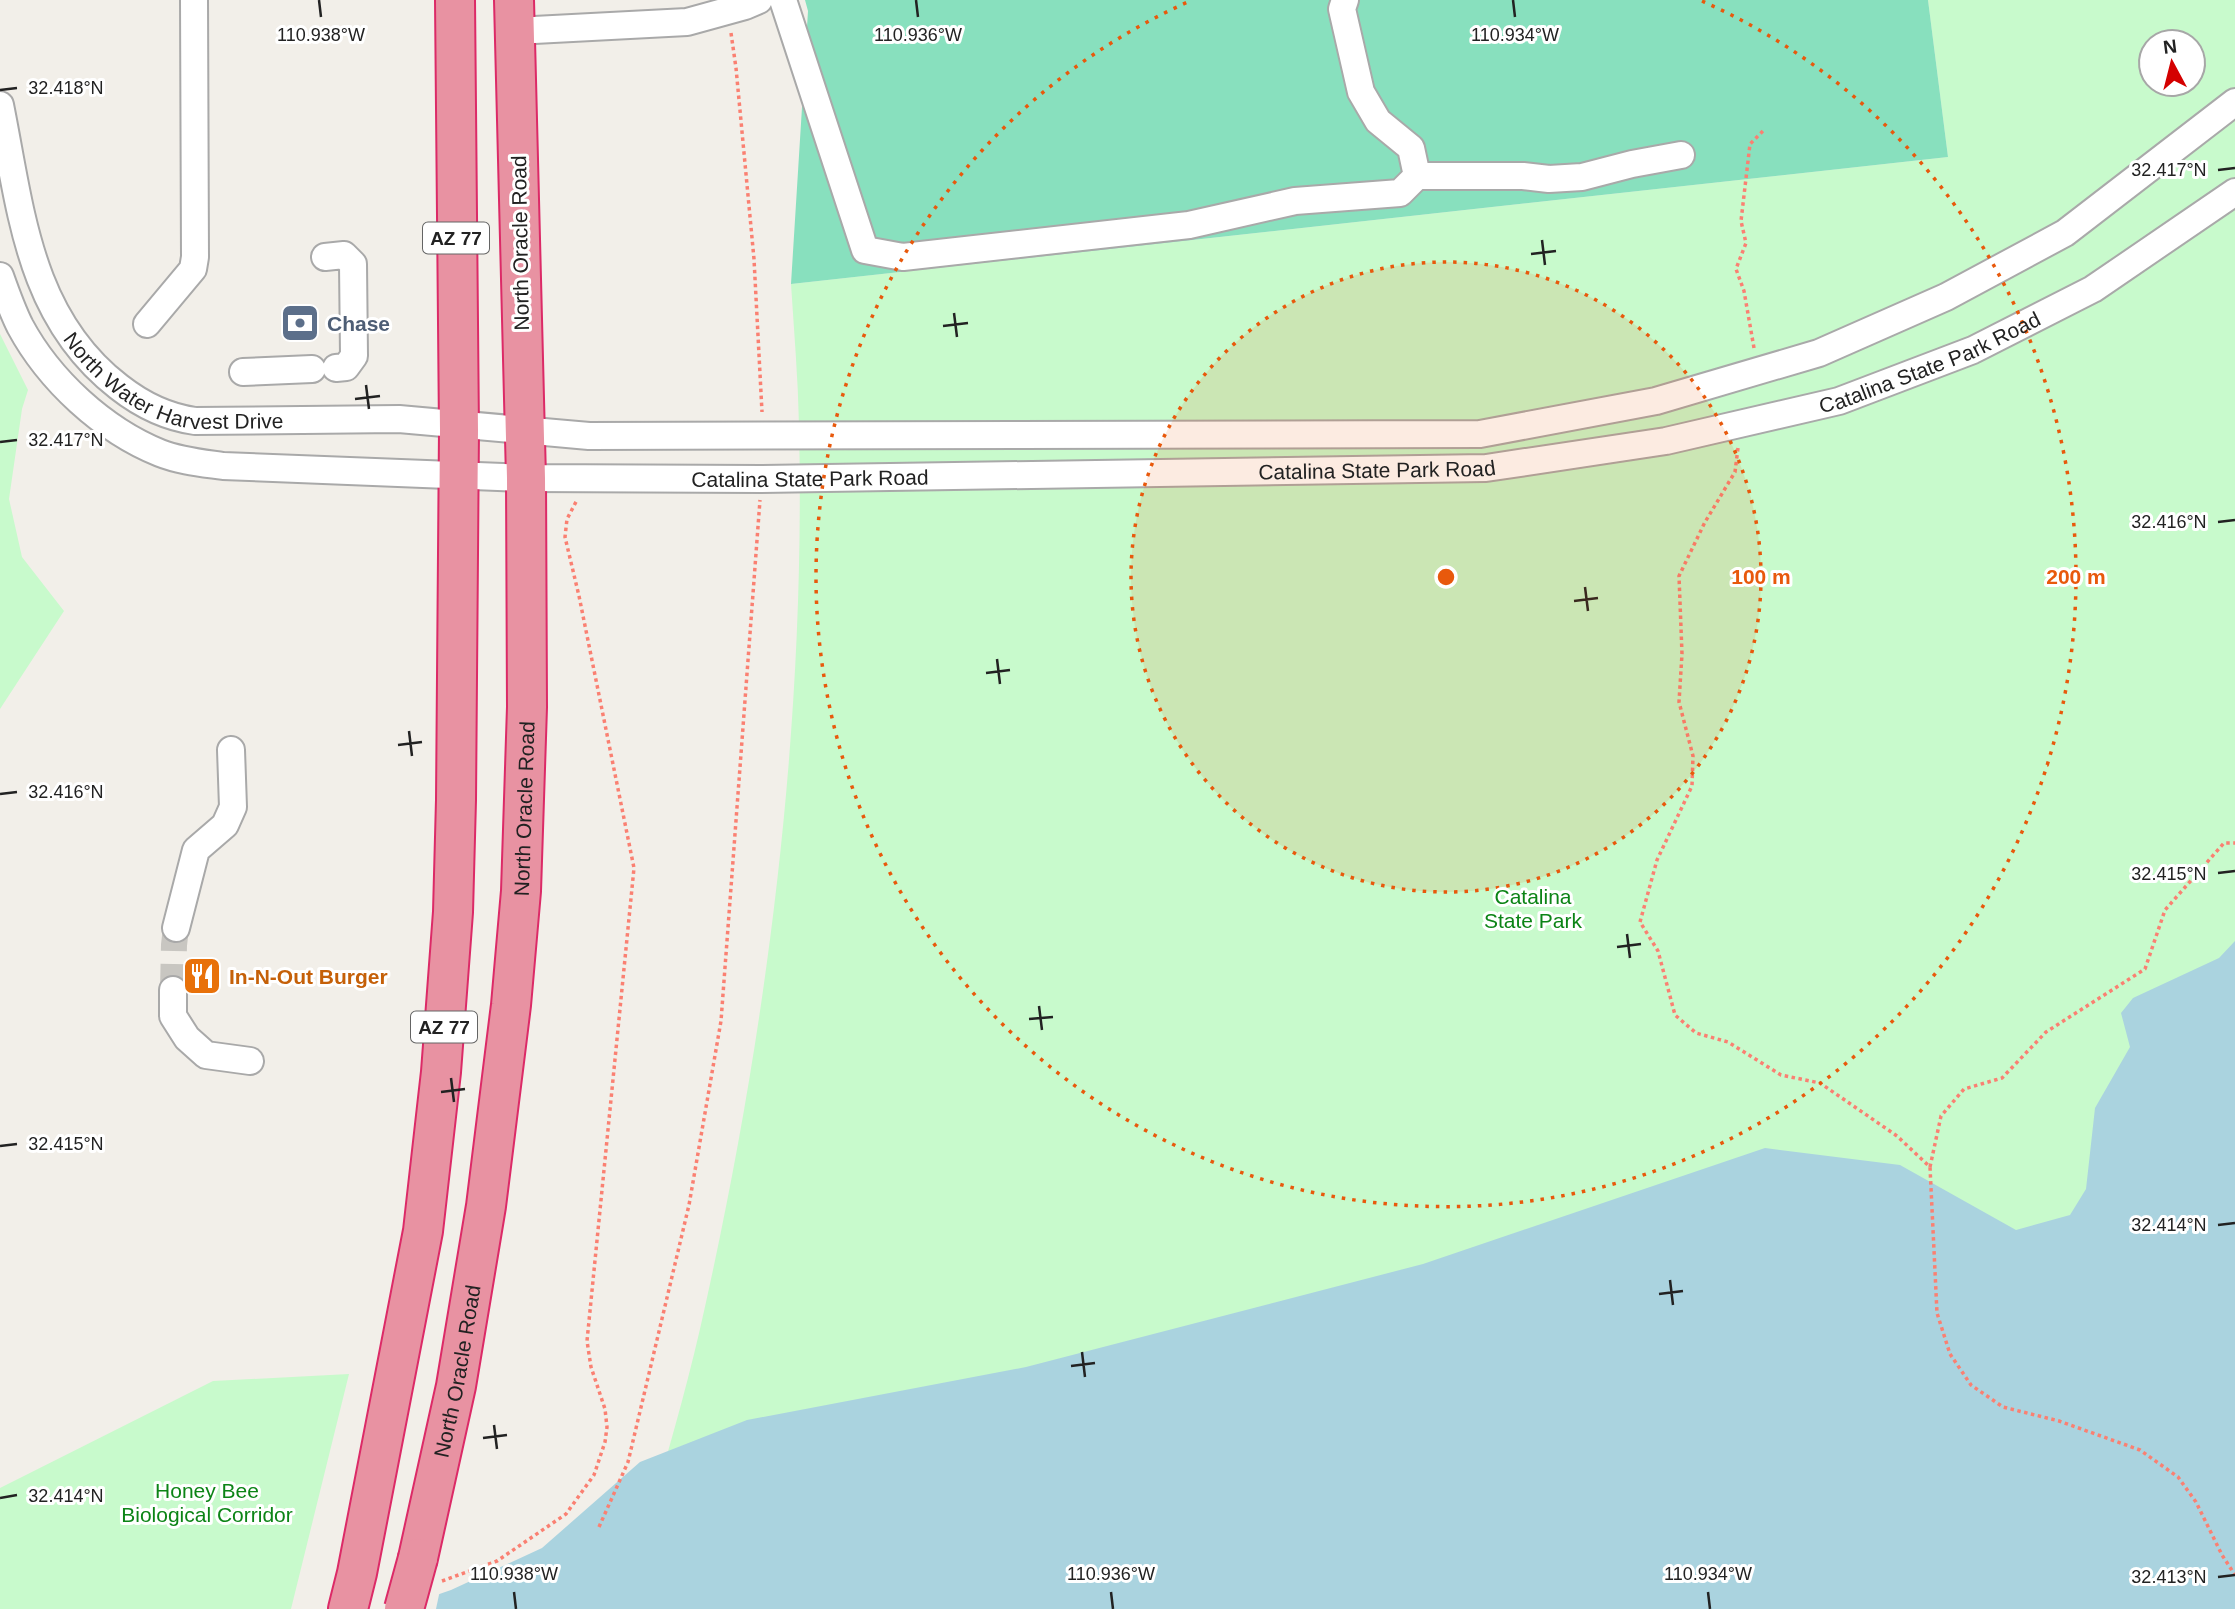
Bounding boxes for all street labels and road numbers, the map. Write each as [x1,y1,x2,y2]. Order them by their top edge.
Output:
street label: North Oracle Road [507,155,533,331]
road number: AZ 77 [423,222,489,254]
street label: Catalina State Park Road [1817,306,2044,417]
street label: North Water Harvest Drive [60,327,284,433]
street label: Catalina State Park Road [1258,455,1497,483]
street label: Catalina State Park Road [691,465,929,491]
street label: North Oracle Road [509,721,538,897]
road number: AZ 77 [411,1012,477,1042]
street label: North Oracle Road [429,1283,484,1460]

